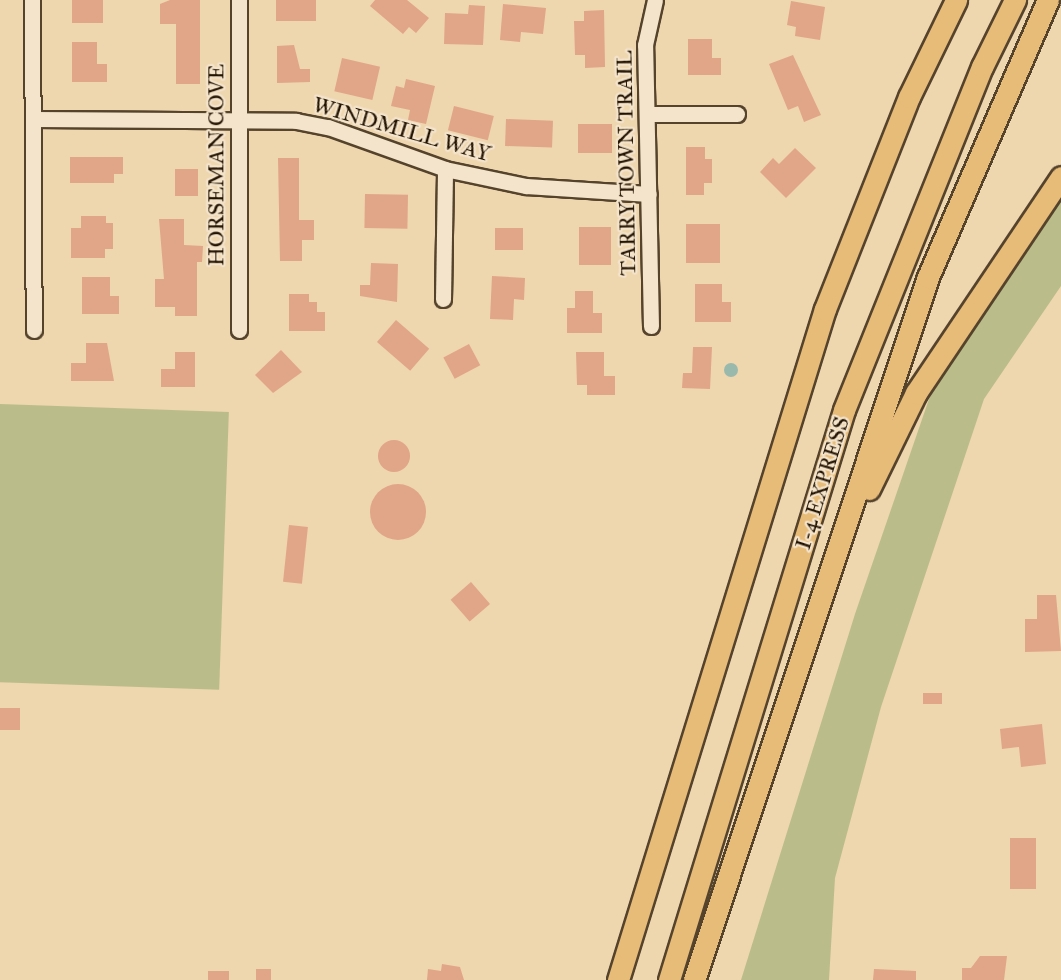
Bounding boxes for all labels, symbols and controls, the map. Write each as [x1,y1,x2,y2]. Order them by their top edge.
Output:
street label: TARRY TOWN TRAIL [611,50,641,276]
street label: HORSEMAN COVE [203,64,229,266]
street label: WINDMILL WAY [310,91,494,167]
street label: I-4 EXPRESS [789,413,855,553]

